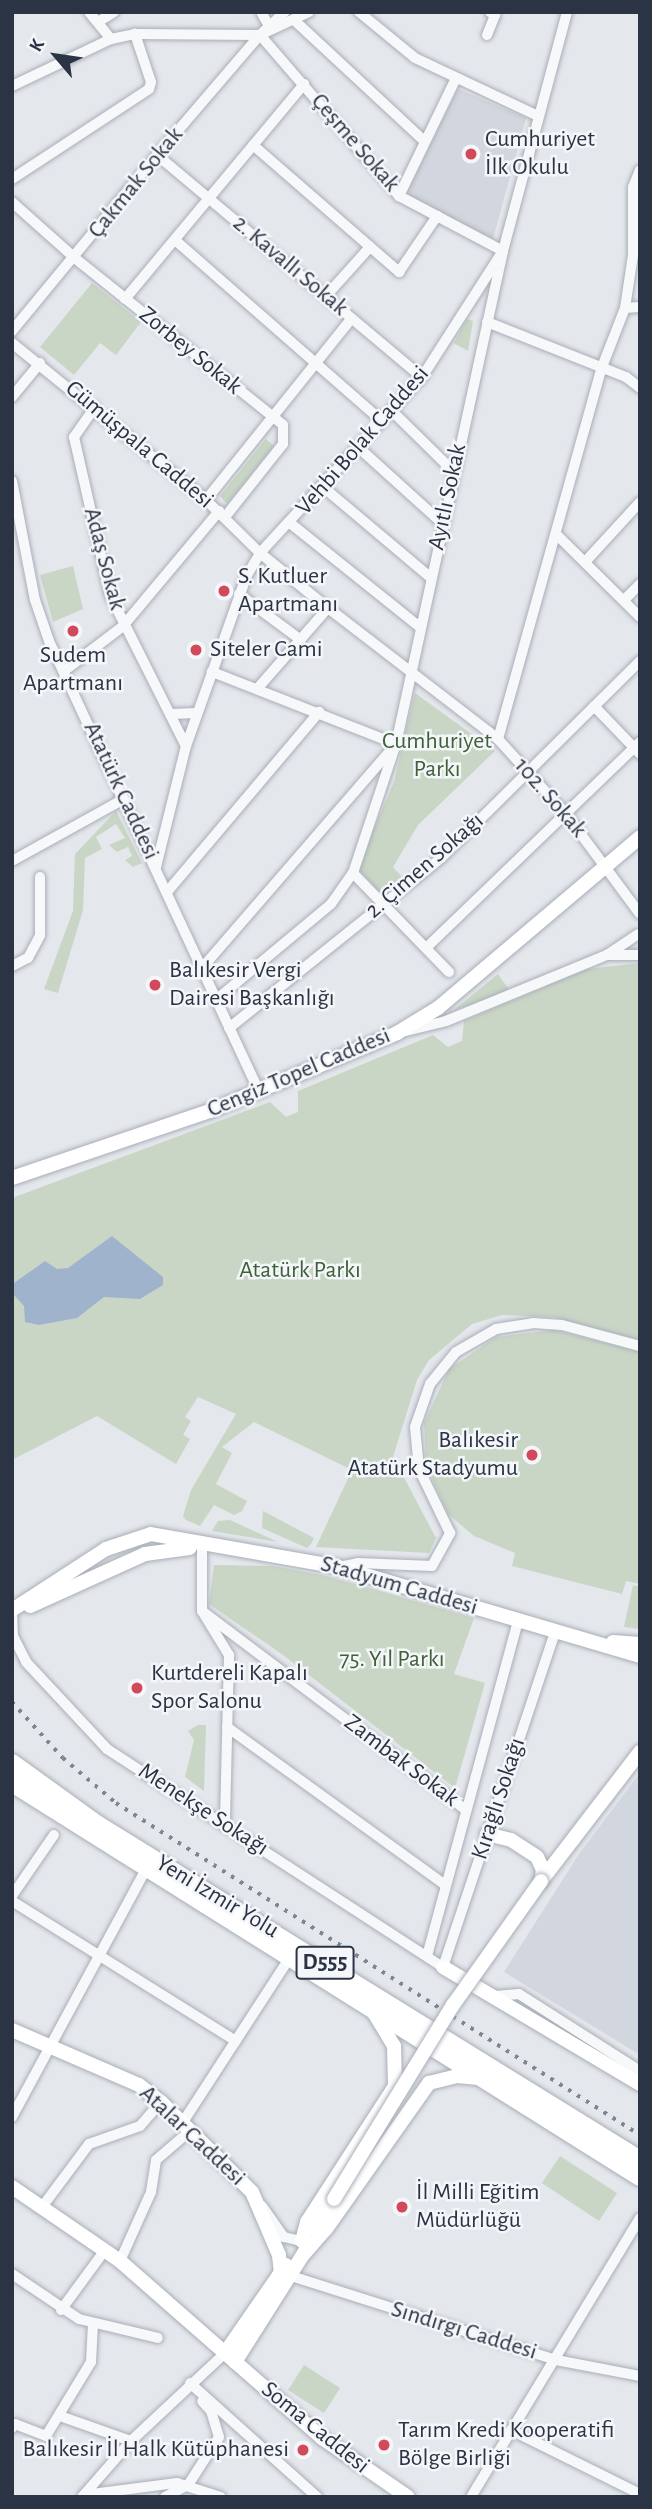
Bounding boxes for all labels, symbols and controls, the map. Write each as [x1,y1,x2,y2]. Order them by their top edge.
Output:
north arrow [21,21,91,91]
text: K [26,36,48,55]
street label: Çeşme Sokak [304,88,406,198]
street label: Çakmak Sokak [82,122,190,244]
place label: Cumhuriyet İlk Okulu [485,126,595,182]
marker: Cumhuriyet İlk Okulu [463,146,479,162]
street label: 2. Kavallı Sokak [226,209,354,323]
street label: Zorbey Sokak [133,301,247,401]
street label: Vehbi Bolak Caddesi [290,360,436,522]
street label: Gümüşpala Caddesi [59,375,219,515]
street label: Ayıtlı Sokak [423,441,473,553]
street label: Adaş Sokak [77,505,131,613]
place label: S. Kutluer Apartmanı [238,563,338,619]
marker: S. Kutluer Apartmanı [216,583,232,599]
marker: Sudem Apartmanı [65,623,81,639]
place label: Siteler Cami [210,636,323,664]
place label: Sudem Apartmanı [23,642,123,698]
marker: Siteler Cami [188,642,204,658]
street label: Atatürk Caddesi [77,718,165,864]
park label: Cumhuriyet Parkı [382,728,492,784]
street label: 102. Sokak [507,752,593,844]
street label: 2. Çimen Sokağı [360,807,490,925]
place label: Balıkesir Vergi Dairesi Başkanlığı [169,957,335,1013]
marker: Balıkesir Vergi Dairesi Başkanlığı [147,977,163,993]
street label: Cengiz Topel Caddesi [203,1021,395,1125]
park label: Atatürk Parkı [239,1257,361,1285]
place label: Balıkesir Atatürk Stadyumu [347,1427,518,1483]
marker: Balıkesir Atatürk Stadyumu [524,1447,540,1463]
street label: Stadyum Caddesi [317,1550,481,1622]
park label: 75. Yıl Parkı [340,1646,444,1674]
place label: Kurtdereli Kapalı Spor Salonu [151,1660,308,1716]
marker: Kurtdereli Kapalı Spor Salonu [129,1680,145,1696]
street label: Zambak Sokak [338,1709,464,1813]
street label: Kırağlı Sokağı [466,1734,532,1864]
street label: Menekşe Sokağı [132,1757,274,1863]
street label: Yeni İzmir Yolu [150,1849,284,1945]
road number: D555 [295,1944,355,1982]
street label: Atalar Caddesi [133,2080,251,2192]
place label: İl Milli Eğitim Müdürlüğü [416,2179,539,2235]
marker: İl Milli Eğitim Müdürlüğü [394,2199,410,2215]
street label: Sındırgı Caddesi [388,2295,540,2367]
street label: Soma Caddesi [255,2376,375,2480]
place label: Tarım Kredi Kooperatifi Bölge Birliği [398,2417,614,2473]
place label: Balıkesir İl Halk Kütüphanesi [23,2436,289,2464]
marker: Tarım Kredi Kooperatifi Bölge Birliği [376,2437,392,2453]
marker: Balıkesir İl Halk Kütüphanesi [295,2442,311,2458]

